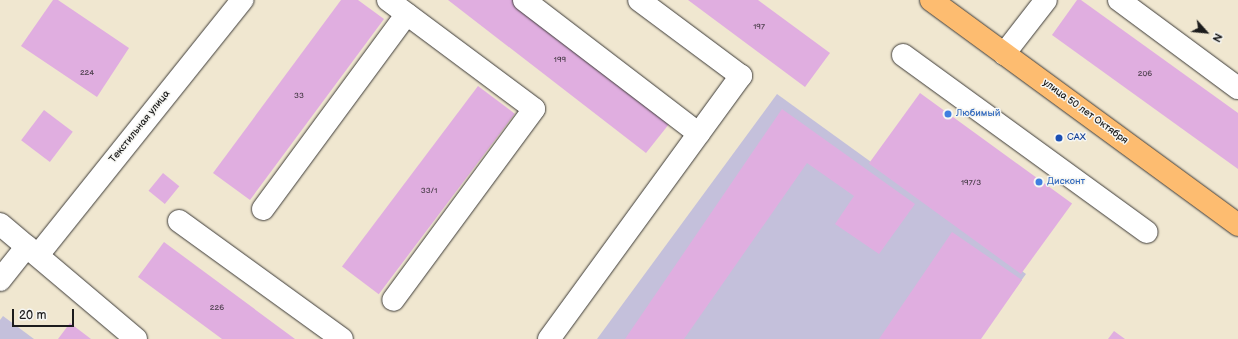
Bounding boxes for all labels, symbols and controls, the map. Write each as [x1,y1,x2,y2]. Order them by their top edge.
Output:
north arrow [1186,12,1226,52]
house number: 197 [753,22,765,32]
text: N [1209,31,1225,44]
house number: 199 [554,55,566,65]
house number: 224 [80,68,94,78]
house number: 206 [1138,69,1152,79]
street label: улица 50 лет Октября [1040,77,1130,147]
street label: Текстильная улица [107,88,173,166]
house number: 33 [294,91,304,101]
place label: Любимый [956,108,1000,120]
marker: Любимый [943,109,953,119]
place label: САХ [1067,132,1086,144]
marker: САХ [1054,133,1064,143]
place label: Дисконт [1047,176,1085,188]
marker: Дисконт [1034,177,1044,187]
house number: 197/3 [961,178,981,188]
house number: 33/1 [421,186,437,196]
scale bar [14,301,76,327]
house number: 226 [210,303,224,313]
text: 20 m [19,308,46,323]

